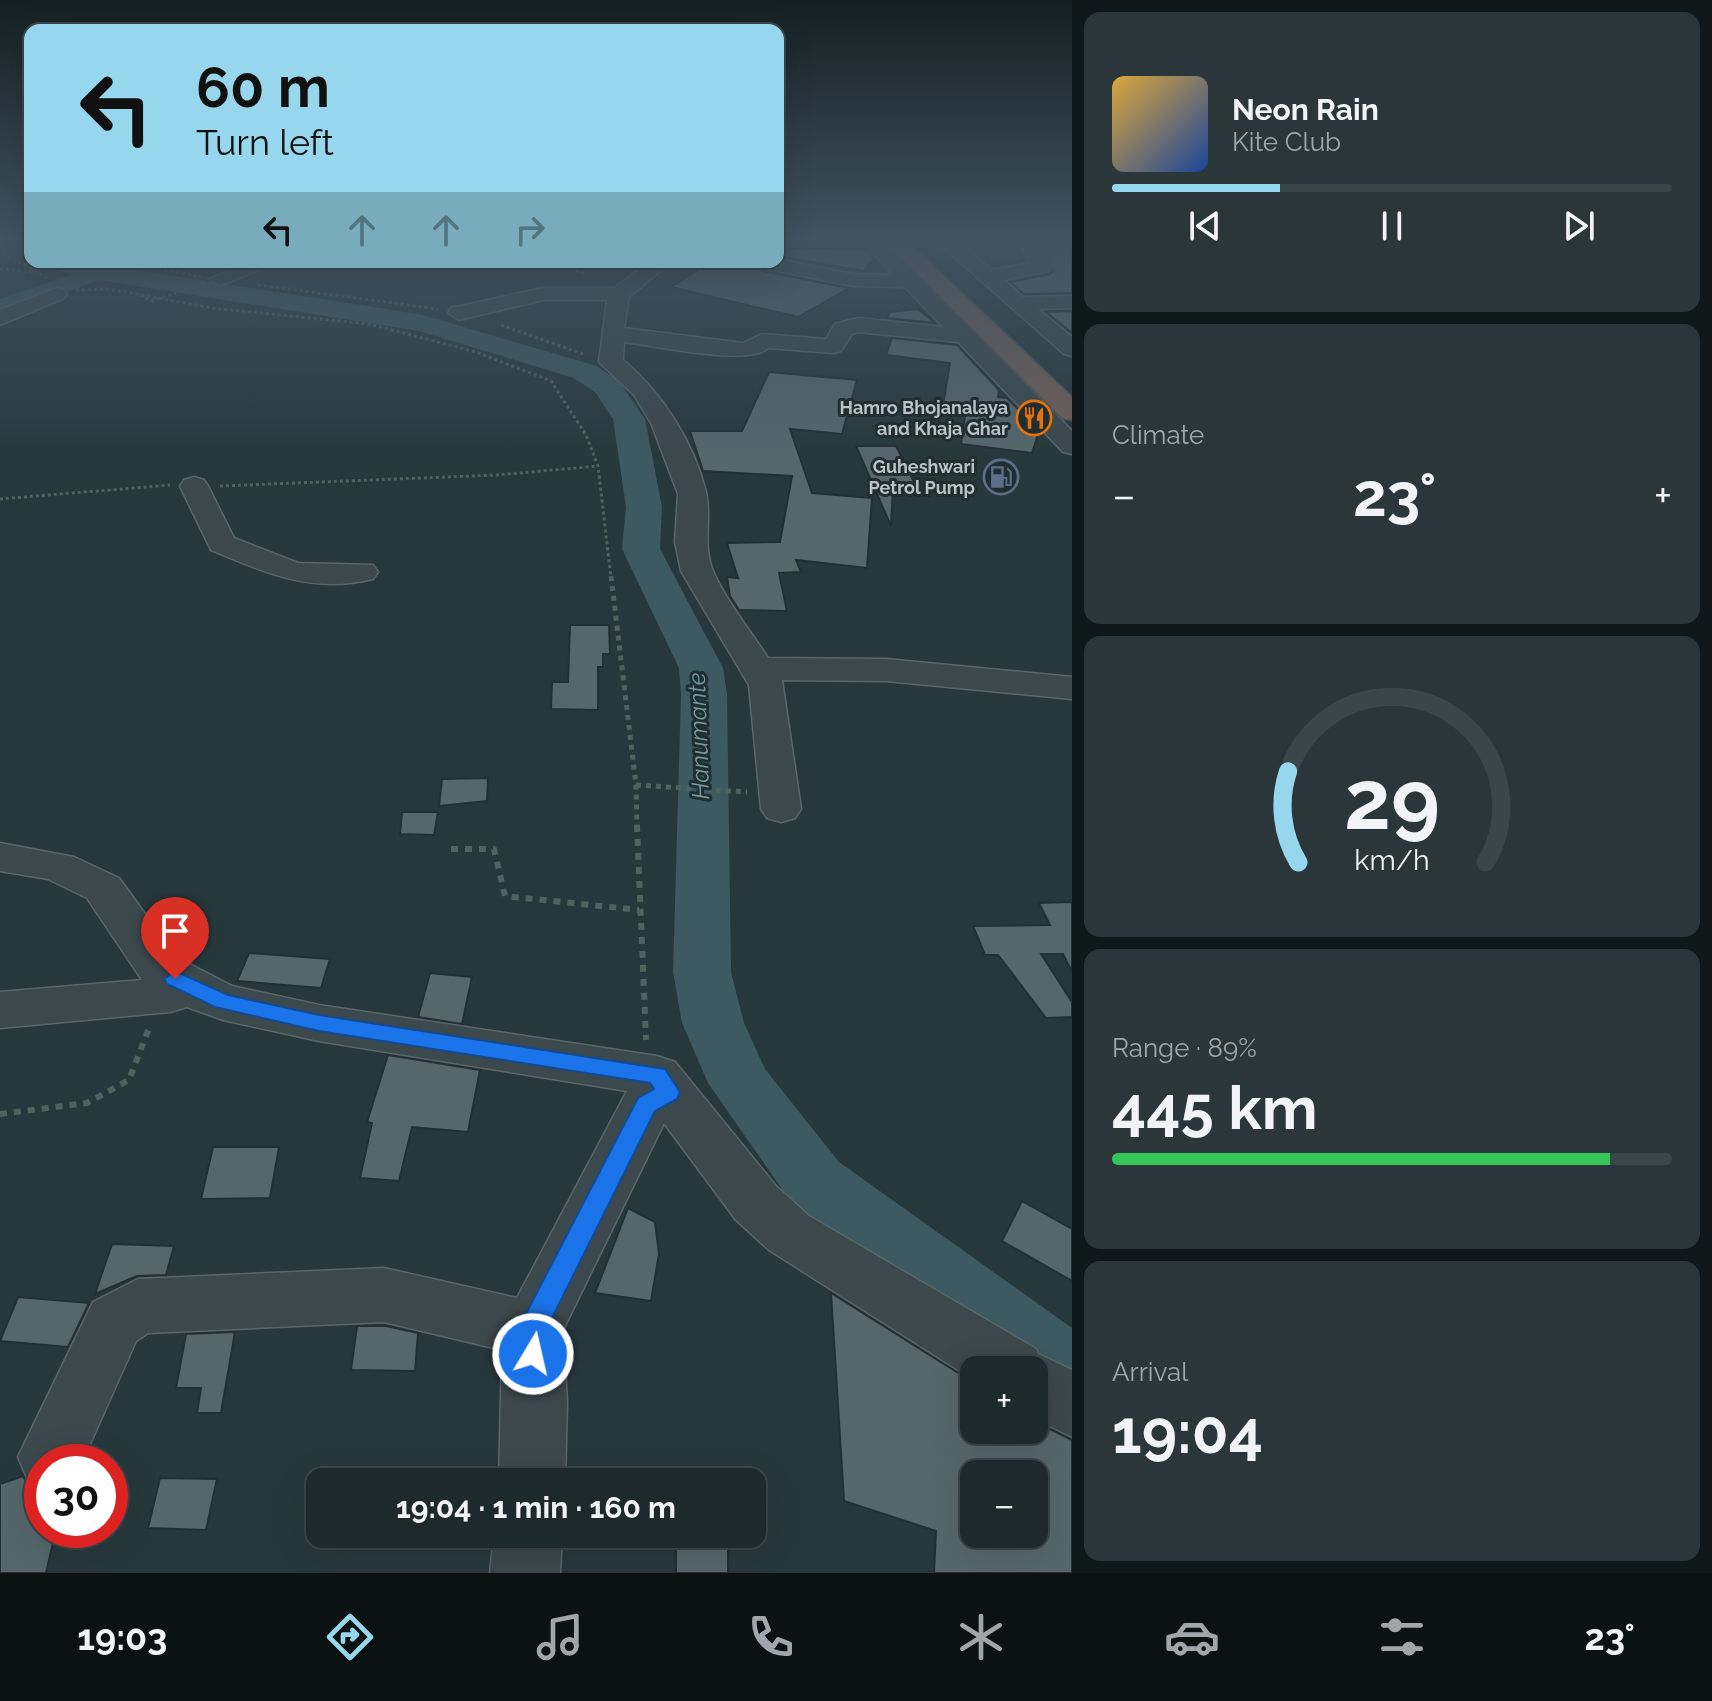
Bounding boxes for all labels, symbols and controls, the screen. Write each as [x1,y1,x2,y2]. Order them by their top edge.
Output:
text: 60 m [196,54,330,120]
icon: left [64,56,168,160]
text: Neon Rain [1232,92,1379,127]
text: Turn left [196,121,334,163]
text: Kite Club [1232,127,1341,157]
icon: previous [1183,204,1227,248]
icon: pause [1370,204,1414,248]
icon: next [1557,204,1601,248]
icon: left [256,208,300,252]
icon: ahead [340,208,384,252]
icon: ahead [424,208,468,252]
icon: right [508,208,552,252]
place label: Hamro Bhojanalaya and Khaja Ghar [840,397,1008,439]
restaurant icon: Hamro Bhojanalaya and Khaja Ghar [1015,399,1053,437]
text: Climate [1112,420,1204,450]
place label: Guheshwari Petrol Pump [869,456,975,498]
fuel station icon: Guheshwari Petrol Pump [982,458,1020,496]
text: 23° [1353,460,1436,530]
text: − [1112,470,1136,521]
text: + [1654,470,1672,521]
water label: Hanumante [682,672,715,800]
text: 29 [1344,750,1440,847]
text: km/h [1354,843,1430,877]
pin [141,897,209,979]
icon: arrive [153,909,197,953]
text: Range · 89% [1112,1033,1257,1063]
text: 445 km [1112,1073,1318,1143]
position arrow [491,1312,575,1396]
map controls [960,1356,1048,1548]
button: + [960,1356,1048,1444]
text: Arrival [1112,1357,1188,1387]
text: 19:04 [1112,1397,1263,1467]
speed limit sign: 30 [24,1444,128,1548]
button: − [960,1460,1048,1548]
text: 19:04 · 1 min · 160 m [396,1490,676,1525]
icon: directions [322,1609,378,1665]
icon: music [532,1609,588,1665]
icon: phone [743,1609,799,1665]
icon: climate [953,1609,1009,1665]
icon: car [1164,1609,1220,1665]
icon: filters [1374,1609,1430,1665]
text: 19:03 [77,1616,167,1658]
text: 23° [1585,1616,1635,1658]

